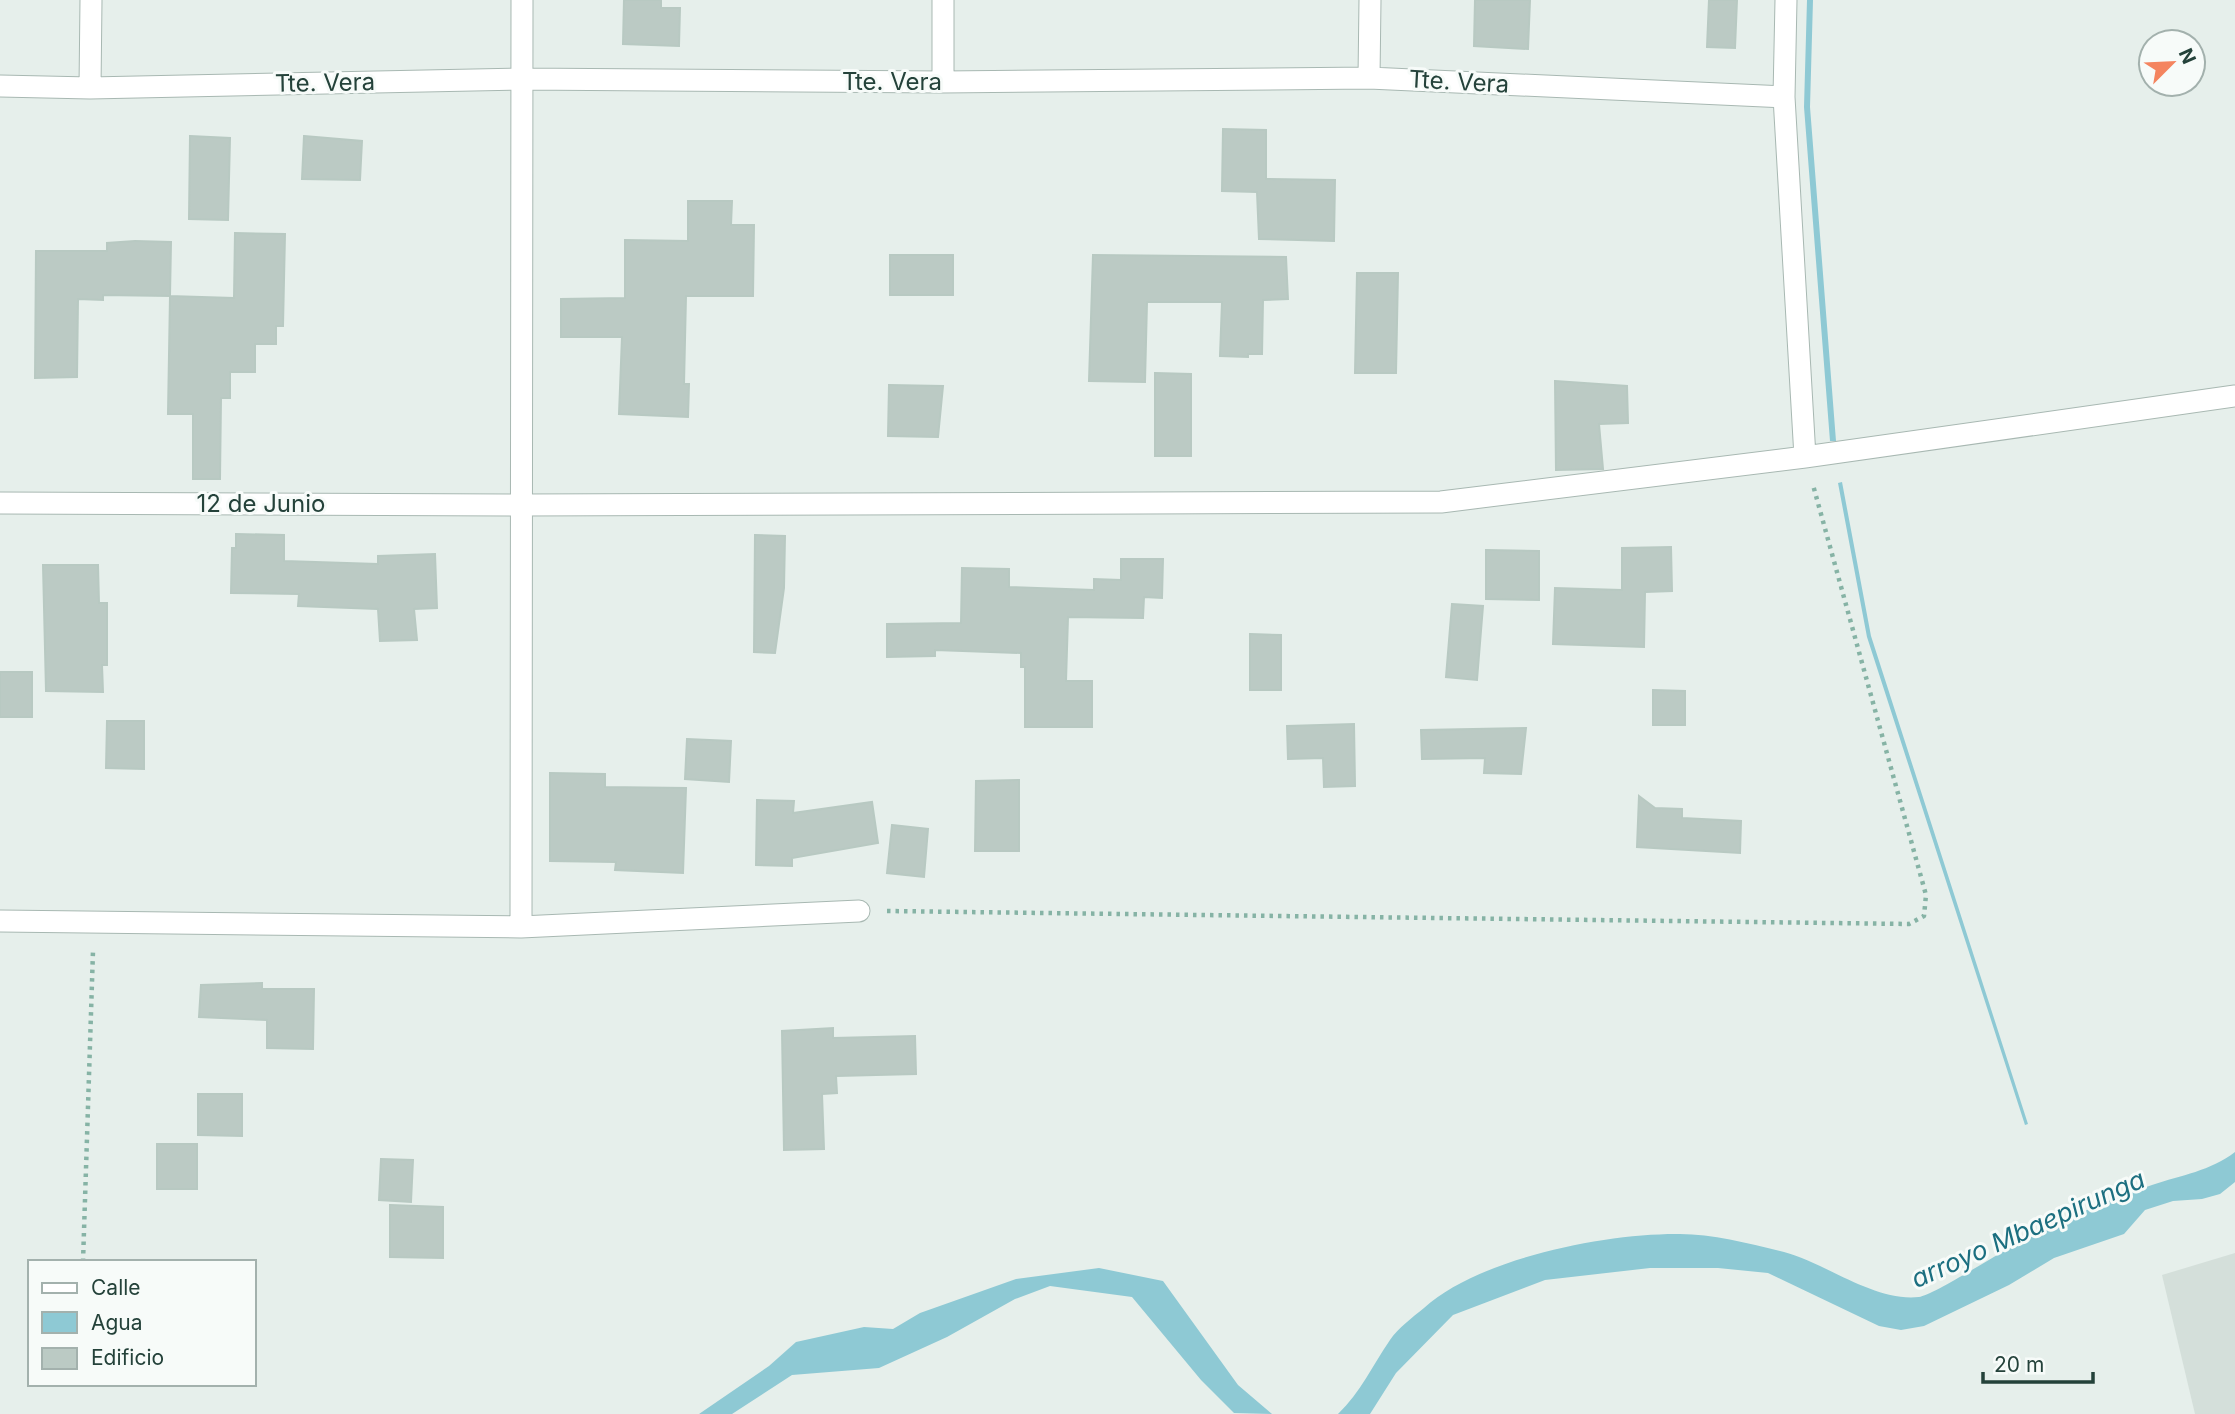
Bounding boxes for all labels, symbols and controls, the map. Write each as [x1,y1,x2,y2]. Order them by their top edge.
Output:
north arrow [2137,28,2207,98]
text: N [2174,45,2201,68]
street label: Tte. Vera [1408,64,1510,99]
street label: Tte. Vera [275,67,375,98]
street label: Tte. Vera [842,67,942,96]
street label: 12 de Junio [197,489,325,518]
water label: arroyo Mbaepirunga [1906,1163,2150,1294]
legend [28,1260,256,1386]
text: Calle [91,1275,141,1300]
text: Agua [91,1310,143,1335]
scale bar [1983,1340,2093,1384]
text: Edificio [91,1345,164,1370]
text: 20 m [1994,1352,2044,1377]

